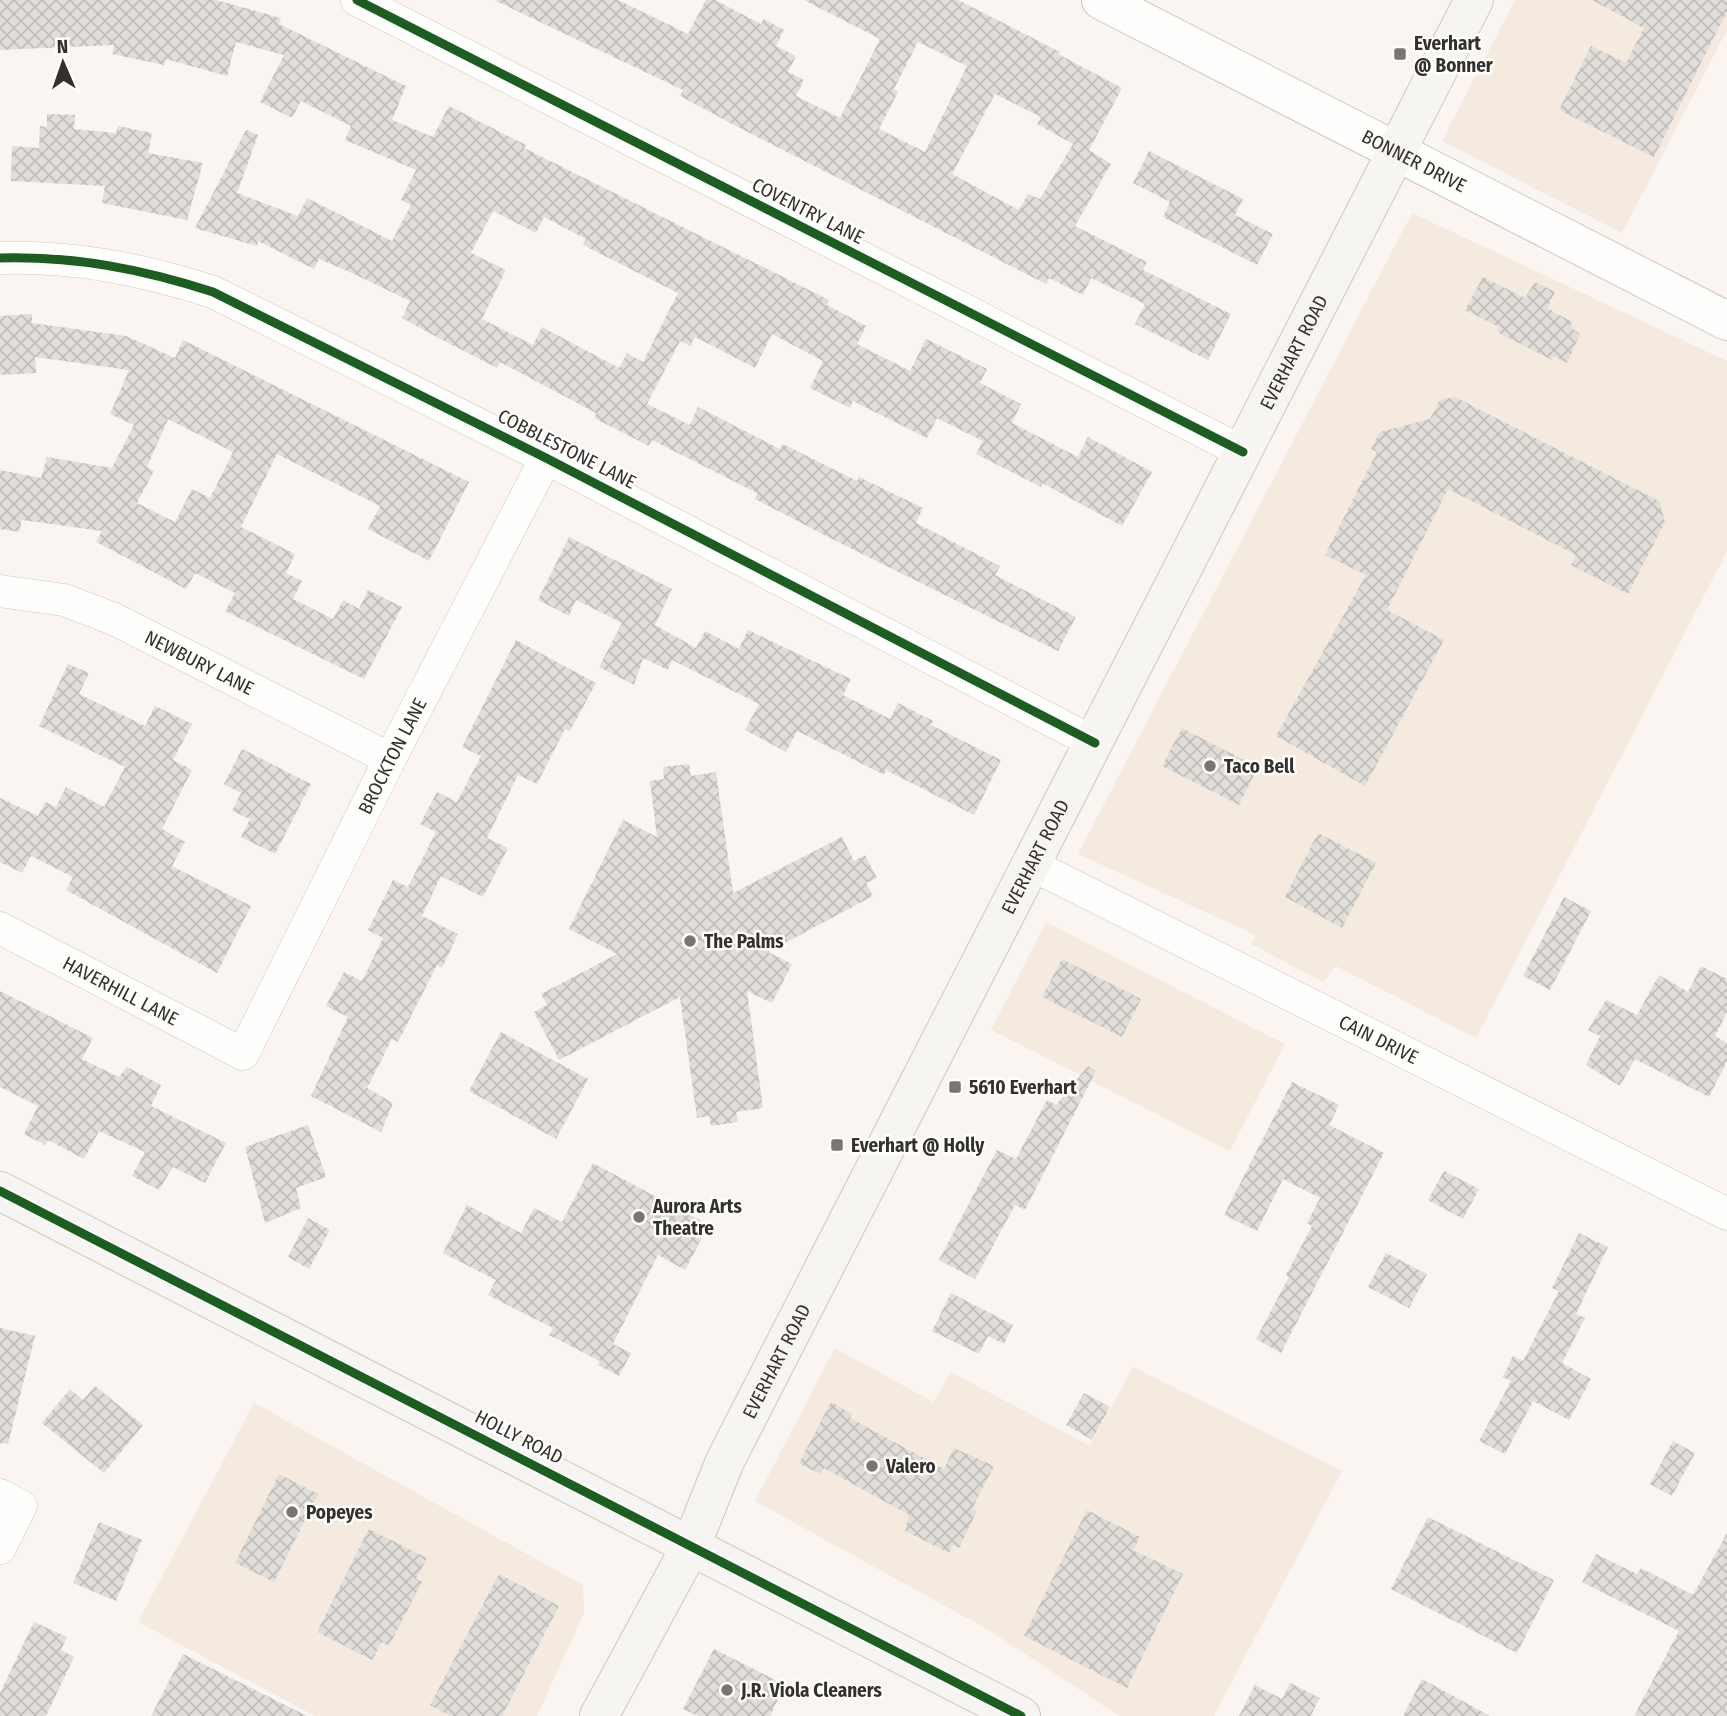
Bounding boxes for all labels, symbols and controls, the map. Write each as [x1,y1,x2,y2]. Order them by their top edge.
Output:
north arrow [28,28,98,98]
place label: Everhart @ Bonner [1414,32,1494,77]
text: N [56,35,69,58]
marker: Everhart @ Bonner [1392,46,1408,62]
street label: BONNER DRIVE [1358,124,1470,197]
street label: COVENTRY LANE [748,173,868,249]
street label: EVERHART ROAD [1255,291,1332,413]
street label: COBBLESTONE LANE [494,404,640,494]
street label: NEWBURY LANE [141,625,258,700]
street label: BROCKTON LANE [353,694,431,818]
place label: Taco Bell [1224,755,1295,778]
marker: Taco Bell [1202,758,1218,774]
street label: EVERHART ROAD [996,795,1074,918]
place label: The Palms [704,930,784,953]
marker: The Palms [682,933,698,949]
street label: HAVERHILL LANE [59,951,182,1030]
street label: CAIN DRIVE [1335,1010,1422,1069]
place label: 5610 Everhart [969,1076,1077,1099]
marker: 5610 Everhart [947,1079,963,1095]
place label: Everhart @ Holly [851,1134,985,1157]
marker: Everhart @ Holly [829,1137,845,1153]
place label: Aurora Arts Theatre [652,1195,743,1240]
marker: Aurora Arts Theatre [631,1209,647,1225]
street label: EVERHART ROAD [737,1300,815,1422]
street label: HOLLY ROAD [471,1405,567,1469]
place label: Valero [885,1455,936,1478]
marker: Valero [864,1458,880,1474]
place label: Popeyes [306,1501,373,1524]
marker: Popeyes [284,1504,300,1520]
place label: J.R. Viola Cleaners [740,1679,883,1702]
marker: J.R. Viola Cleaners [719,1682,735,1698]

